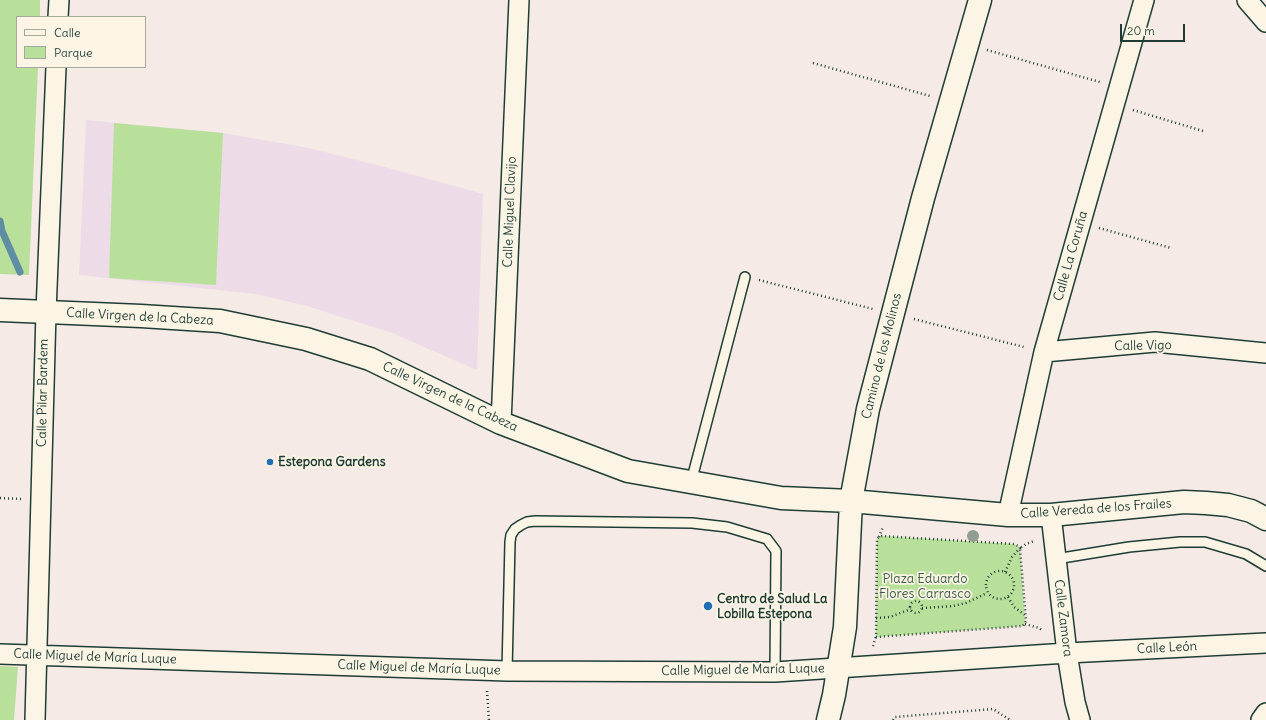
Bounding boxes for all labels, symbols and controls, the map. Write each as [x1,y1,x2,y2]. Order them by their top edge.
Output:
legend [16,16,146,68]
scale bar [1122,16,1187,42]
text: 20 m [1127,23,1155,38]
text: Calle [54,25,81,40]
text: Parque [54,45,93,60]
street label: Calle Miguel Clavijo [500,156,520,268]
street label: Calle La Coruña [1051,209,1091,303]
street label: Camino de los Molinos [859,291,905,421]
street label: Calle Virgen de la Cabeza [66,305,214,329]
street label: Calle Vigo [1114,338,1172,354]
street label: Calle Pilar Bardem [34,339,52,447]
street label: Calle Virgen de la Cabeza [380,359,520,435]
place label: Estepona Gardens [278,454,386,470]
marker: Estepona Gardens [265,457,275,467]
street label: Calle Vereda de los Frailes [1020,496,1172,522]
park label: Plaza Eduardo Flores Carrasco [879,571,971,602]
street label: Calle Zamora [1051,579,1075,657]
place label: Centro de Salud La Lobilla Estepona [717,591,828,622]
marker: Centro de Salud La Lobilla Estepona [702,600,714,612]
street label: Calle León [1136,639,1198,657]
street label: Calle Miguel de María Luque [13,646,177,668]
street label: Calle Miguel de María Luque [337,657,501,679]
street label: Calle Miguel de María Luque [661,661,825,679]

